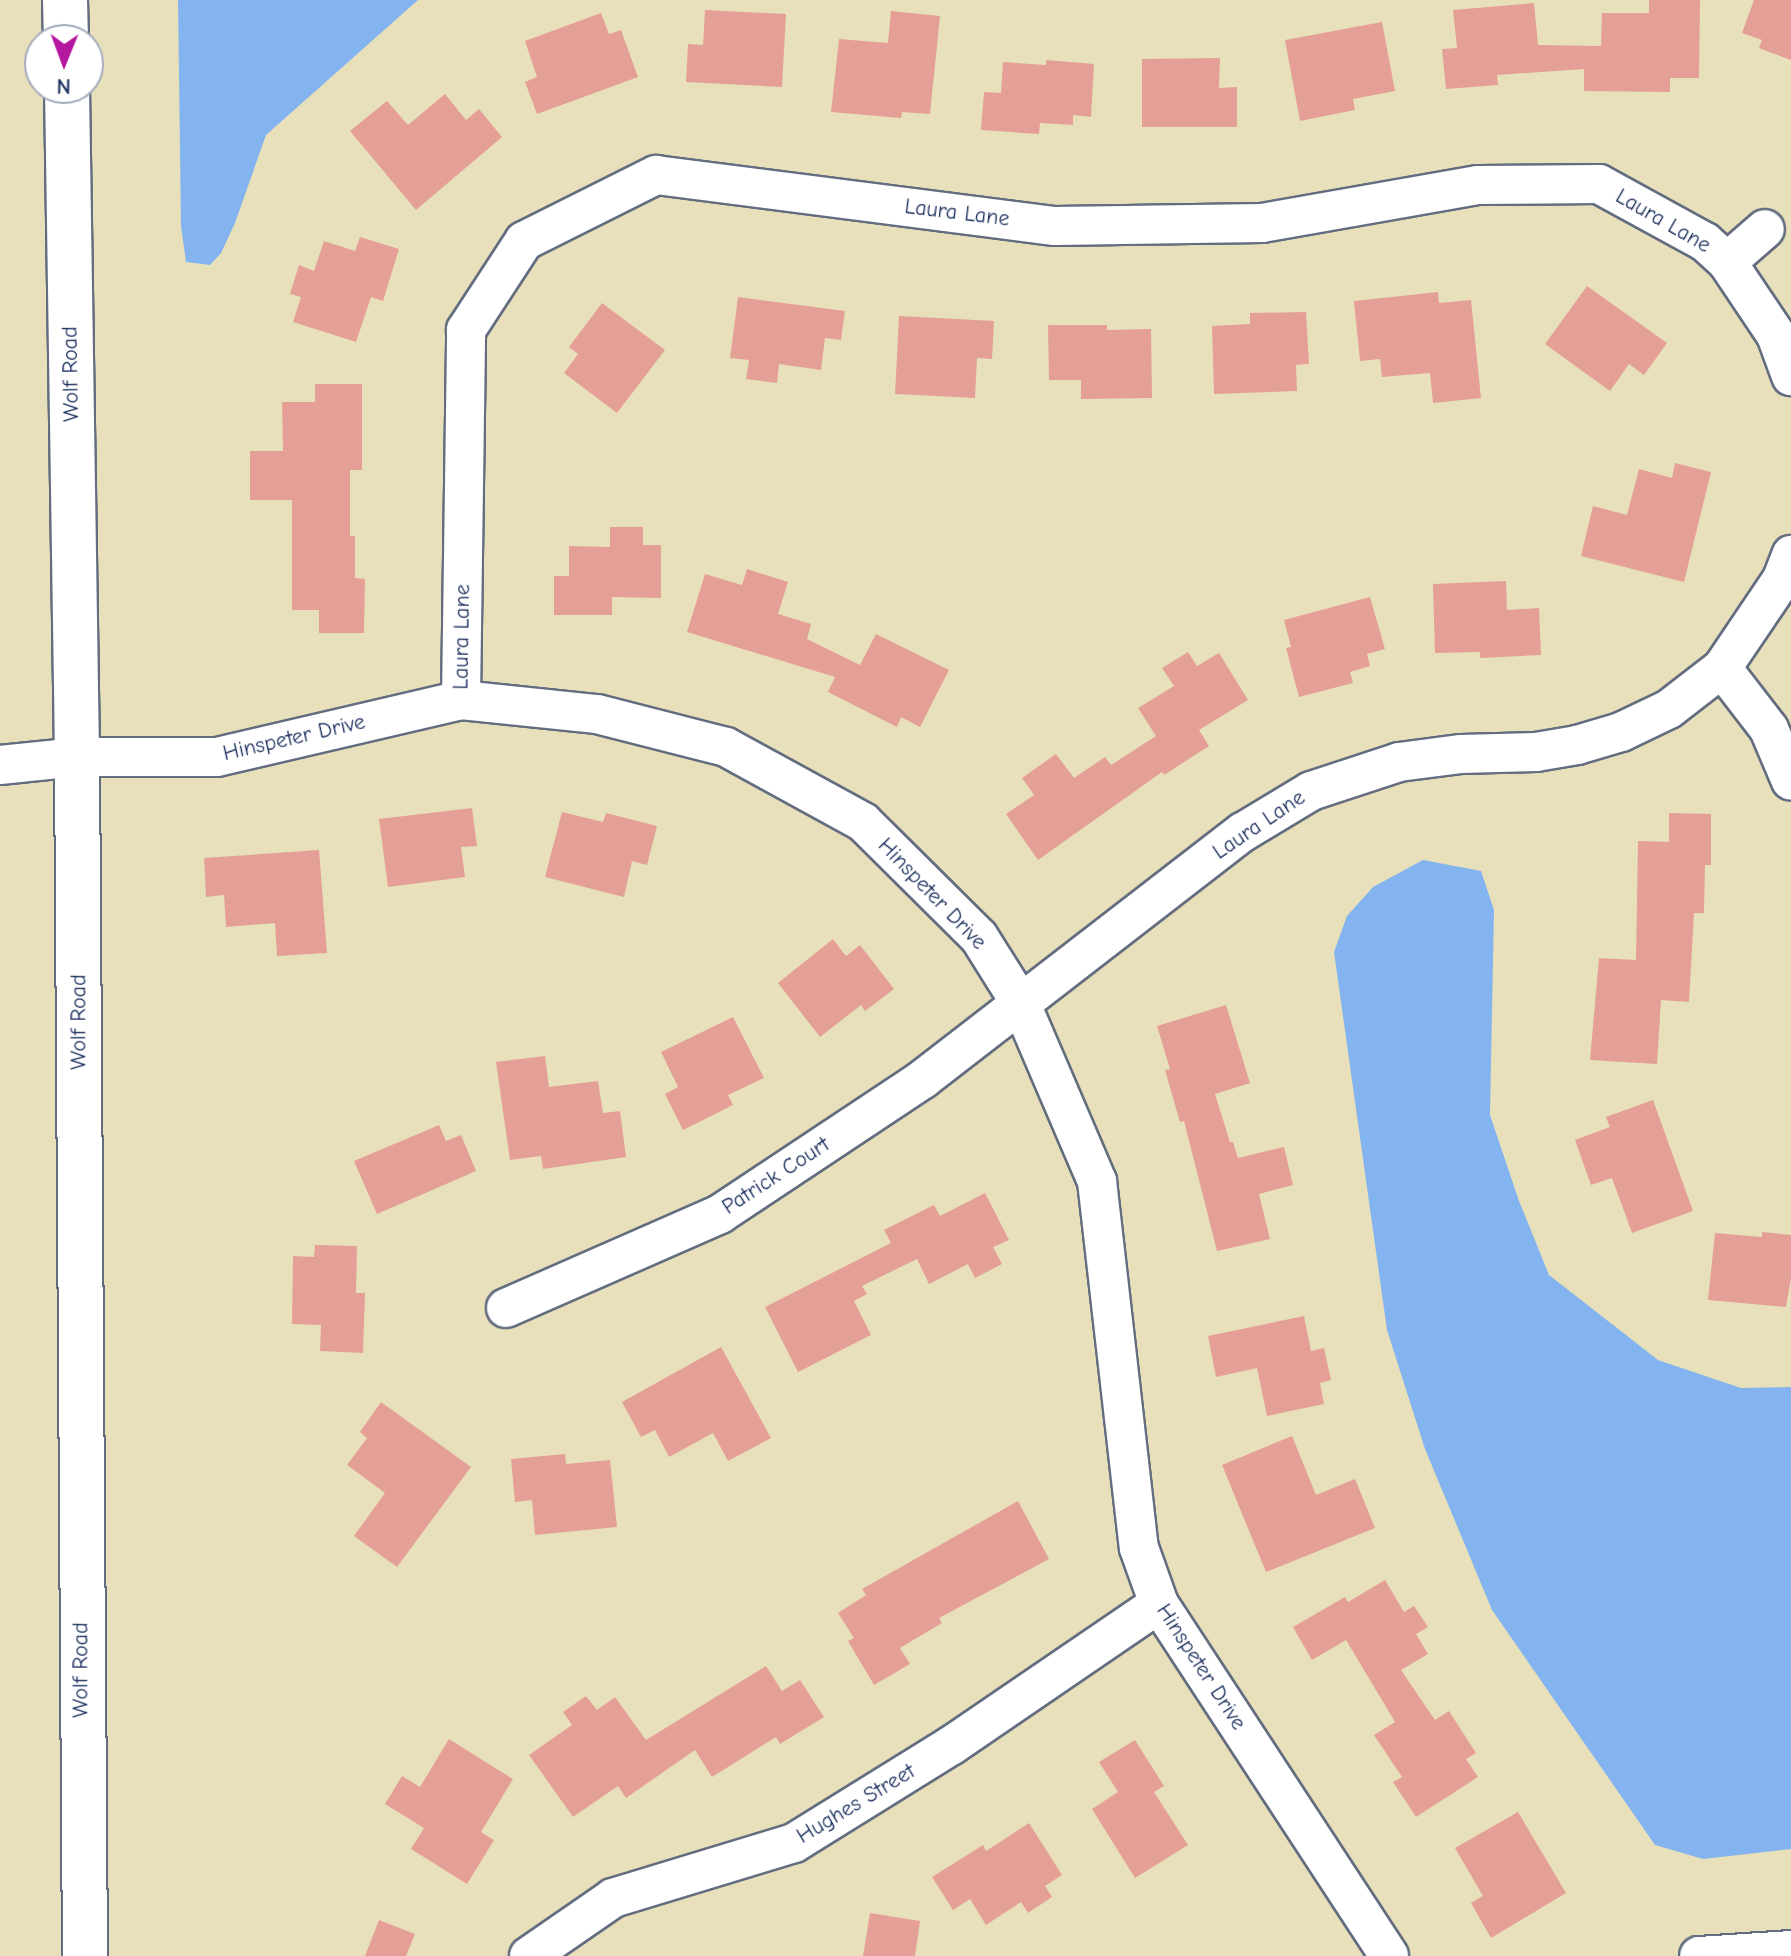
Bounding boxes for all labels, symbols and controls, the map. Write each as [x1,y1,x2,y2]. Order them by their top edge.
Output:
north arrow [24,24,104,104]
text: N [56,73,71,99]
street label: Laura Lane [1611,183,1715,259]
street label: Laura Lane [903,193,1011,233]
street label: Wolf Road [57,326,85,422]
street label: Laura Lane [448,584,476,690]
street label: Hinspeter Drive [220,709,368,767]
street label: Laura Lane [1208,785,1310,865]
street label: Hinspeter Drive [872,833,992,955]
street label: Wolf Road [66,974,92,1070]
street label: Patrick Court [717,1131,835,1221]
street label: Hinspeter Drive [1150,1599,1252,1735]
street label: Wolf Road [68,1622,94,1718]
street label: Hughes Street [792,1758,920,1850]

